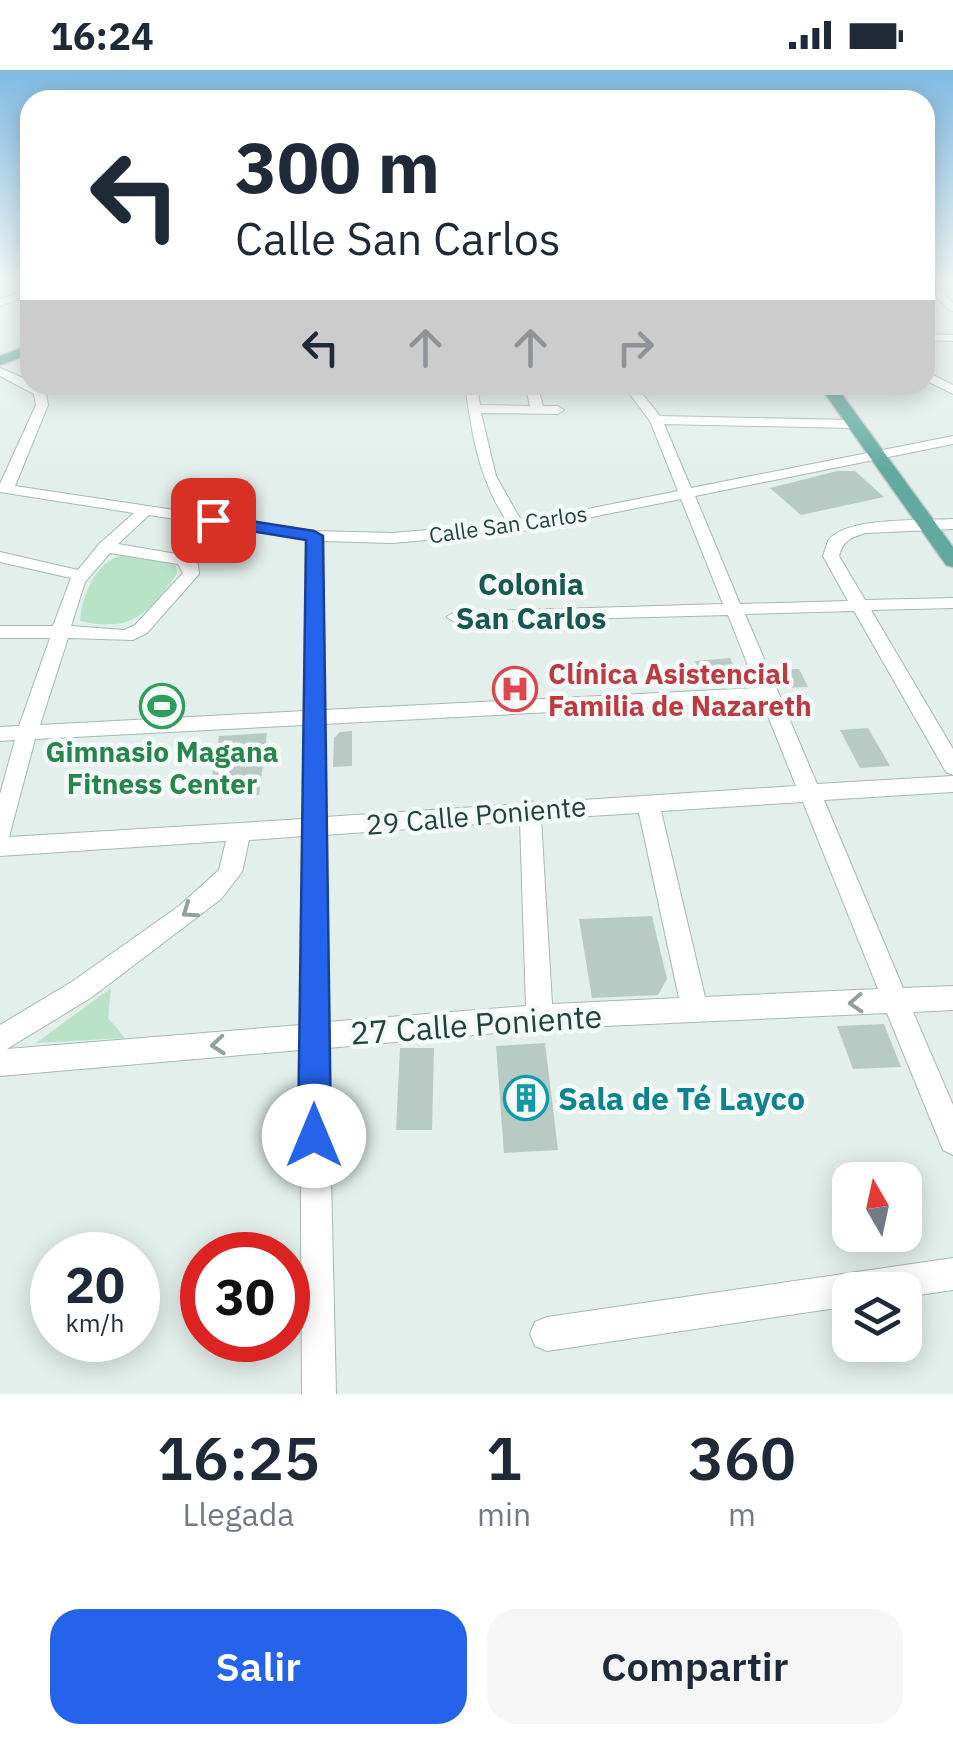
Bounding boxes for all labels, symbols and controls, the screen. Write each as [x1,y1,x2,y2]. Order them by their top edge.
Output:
text: 16:24 [50,11,154,60]
text: 300 m [235,121,440,212]
icon: left [70,130,200,260]
text: Calle San Carlos [235,209,561,267]
icon: left [293,320,348,375]
icon: ahead [398,320,453,375]
icon: ahead [503,320,558,375]
icon: right [608,320,663,375]
pin [171,478,256,563]
icon: arrive [186,493,241,548]
street label: Calle San Carlos [427,499,589,549]
district label: Colonia San Carlos [456,564,606,637]
place label: Clínica Asistencial Familia de Nazareth [548,655,812,724]
hospital icon: Clínica Asistencial Familia de Nazareth [492,666,538,712]
sports icon: Gimnasio Magana Fitness Center [139,683,185,729]
place label: Gimnasio Magana Fitness Center [45,733,279,802]
street label: 29 Calle Poniente [364,787,588,843]
one-way arrow [182,899,201,917]
one-way arrow [847,992,863,1013]
street label: 27 Calle Poniente [349,994,603,1054]
one-way arrow [209,1034,225,1056]
building icon: Sala de Té Layco [503,1075,549,1121]
place label: Sala de Té Layco [558,1077,805,1119]
position arrow [262,1084,366,1188]
north arrow [832,1162,922,1252]
map controls [832,1162,922,1362]
speed limit sign: 30 [180,1232,310,1362]
text: 20 [65,1252,125,1317]
button: layers [832,1272,922,1362]
text: km/h [66,1306,124,1339]
text: 16:25 [157,1418,320,1497]
text: 1 [486,1418,522,1497]
text: 360 [688,1418,796,1497]
text: Llegada [183,1493,294,1535]
text: min [477,1493,531,1535]
text: m [728,1493,756,1535]
button: Salir [50,1609,467,1724]
button: Compartir [487,1609,903,1724]

